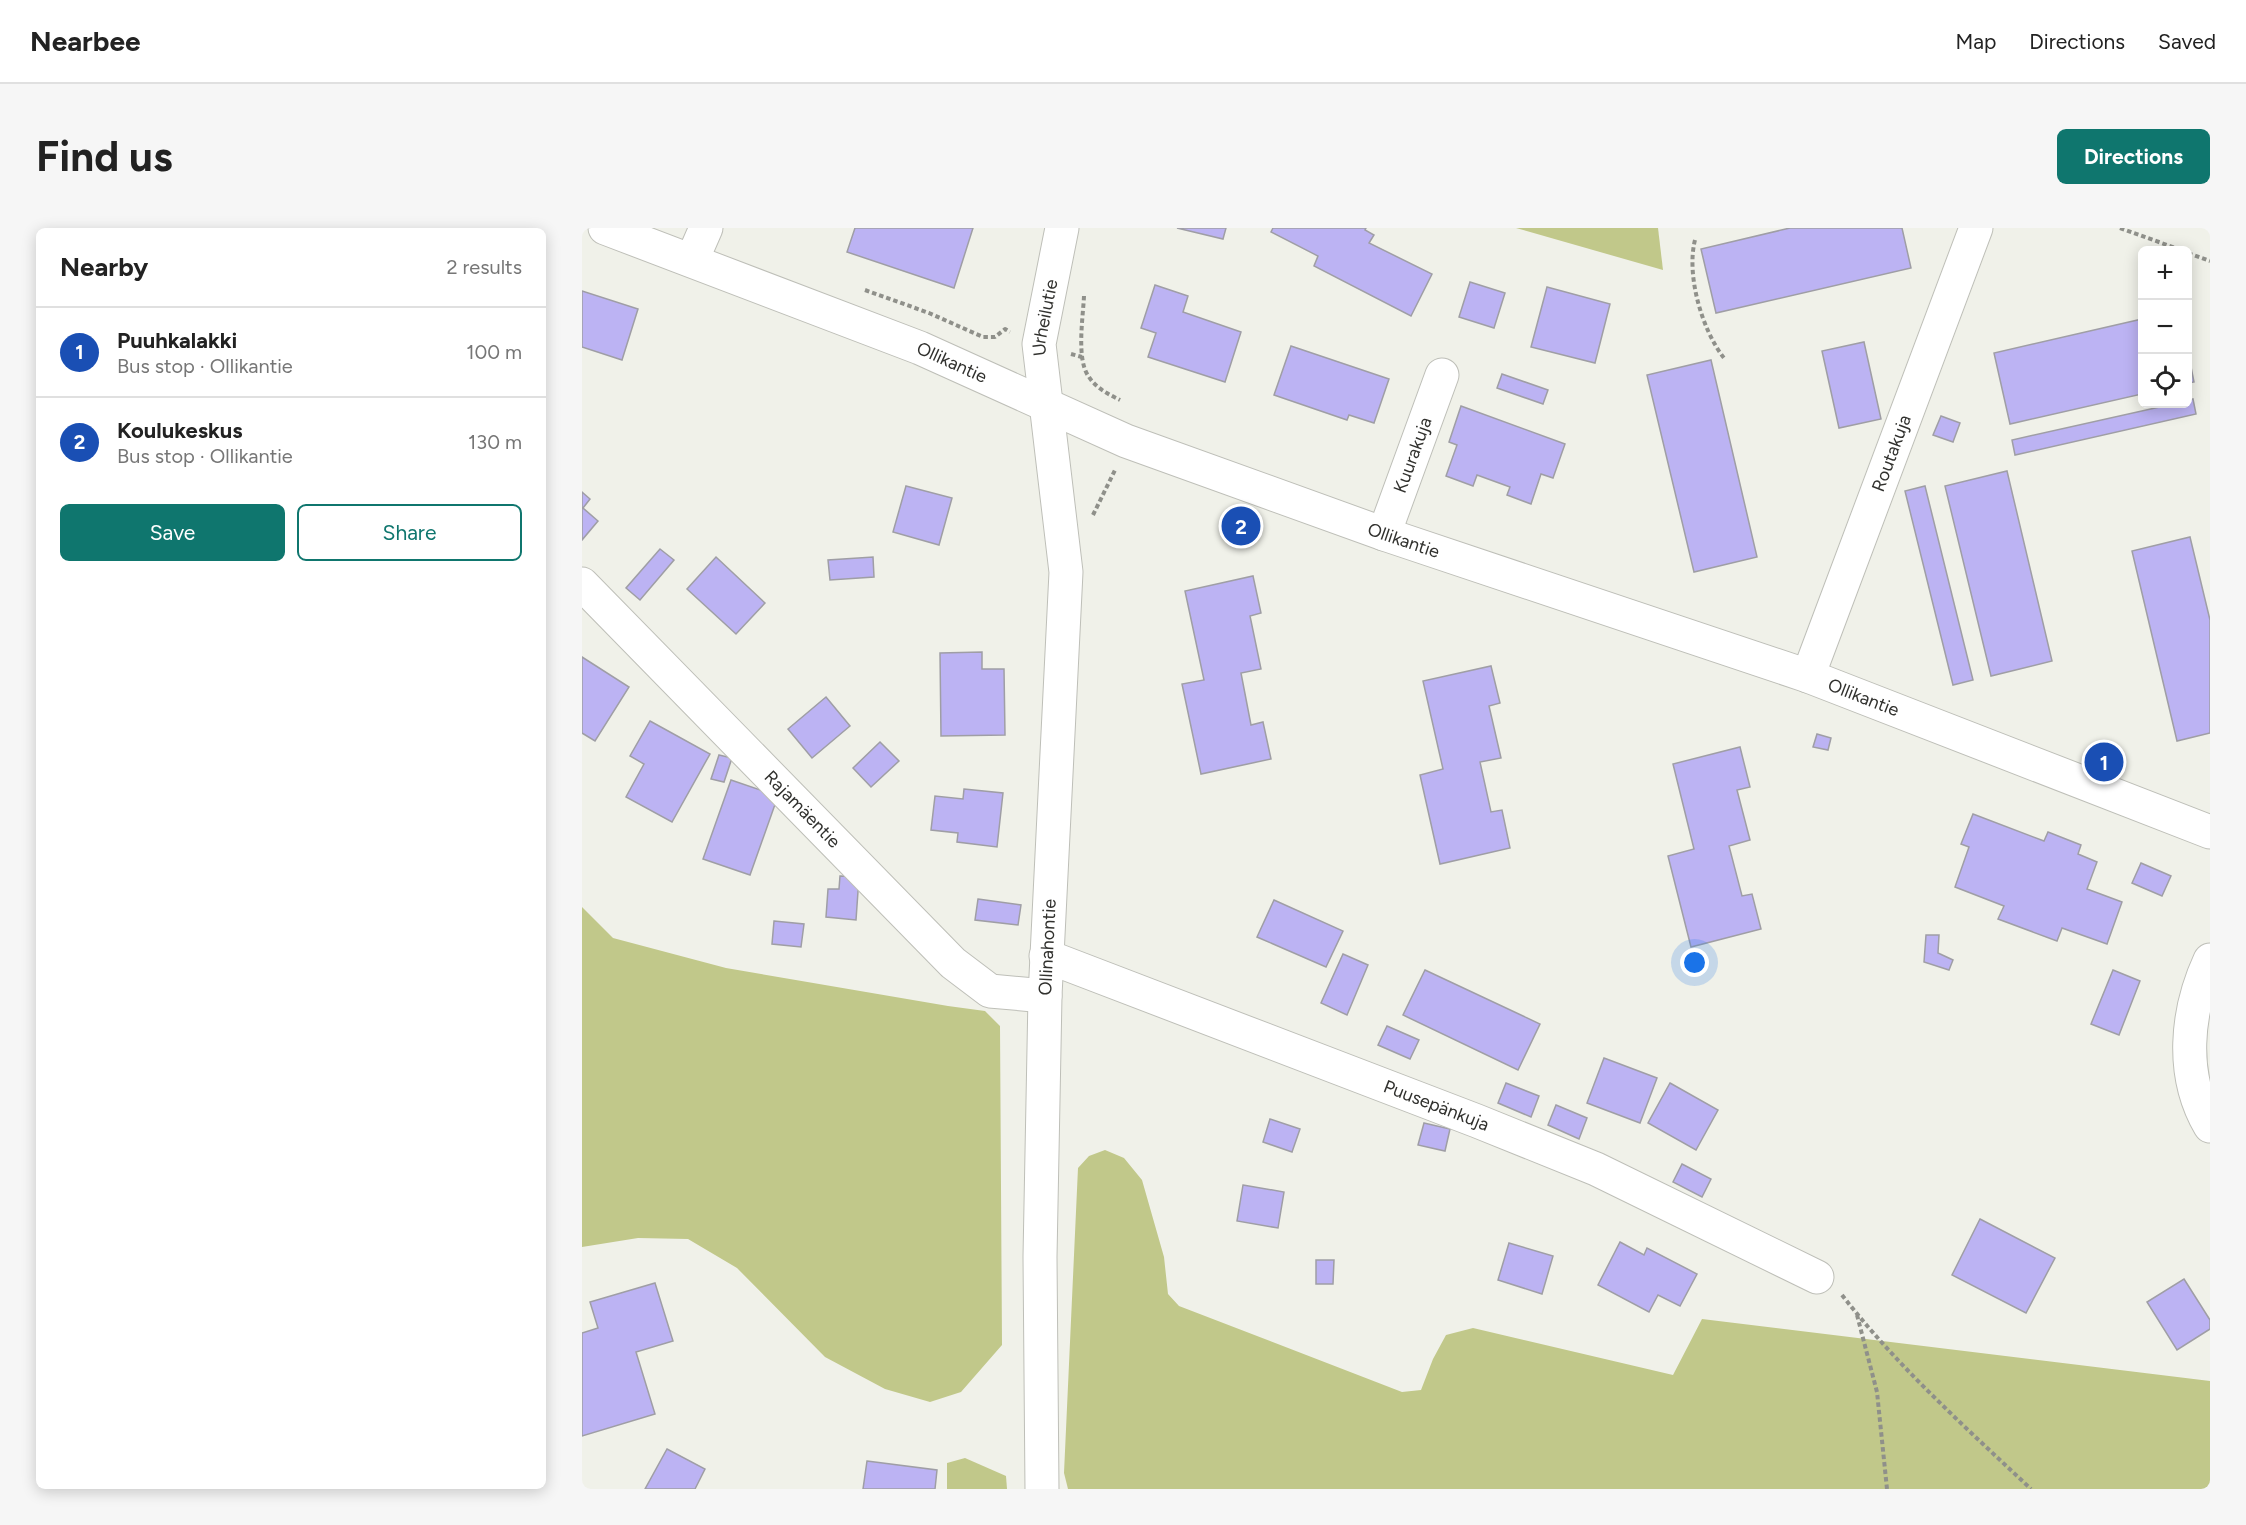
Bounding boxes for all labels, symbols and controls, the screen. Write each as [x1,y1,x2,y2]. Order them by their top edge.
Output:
text: Nearbee [30,24,140,58]
text: Map [1955,29,1996,54]
text: Directions [2029,29,2125,54]
text: Saved [2158,29,2216,54]
button: Directions [2057,129,2210,184]
text: Find us [36,131,173,182]
map controls [2138,246,2192,408]
button: + [2138,246,2192,300]
text: Nearby [60,251,148,283]
text: 2 results [446,255,522,279]
street label: Urheilutie [1028,277,1063,357]
button: − [2138,300,2192,354]
text: Puuhkalakki [117,327,237,354]
street label: Ollikantie [913,337,991,388]
text: 1 [75,340,84,364]
text: 100 m [466,340,522,364]
text: Bus stop · Ollikantie [117,354,293,378]
button: locate [2138,354,2192,408]
street label: Routakuja [1867,412,1916,495]
street label: Kuurakuja [1389,414,1437,496]
text: Koulukeskus [117,417,242,444]
text: 2 [74,430,85,454]
text: 130 m [468,430,522,454]
text: Bus stop · Ollikantie [117,444,293,468]
button: Save [60,504,285,561]
button: Share [297,504,522,561]
pin: 2 [1222,504,1260,548]
street label: Ollikantie [1365,518,1443,563]
street label: Ollikantie [1825,674,1902,721]
pin: 1 [2084,740,2123,784]
street label: Rajamäentie [760,766,845,853]
street label: Ollinahontie [1034,898,1061,996]
your location [1680,948,1709,977]
street label: Puusepänkuja [1380,1075,1492,1136]

